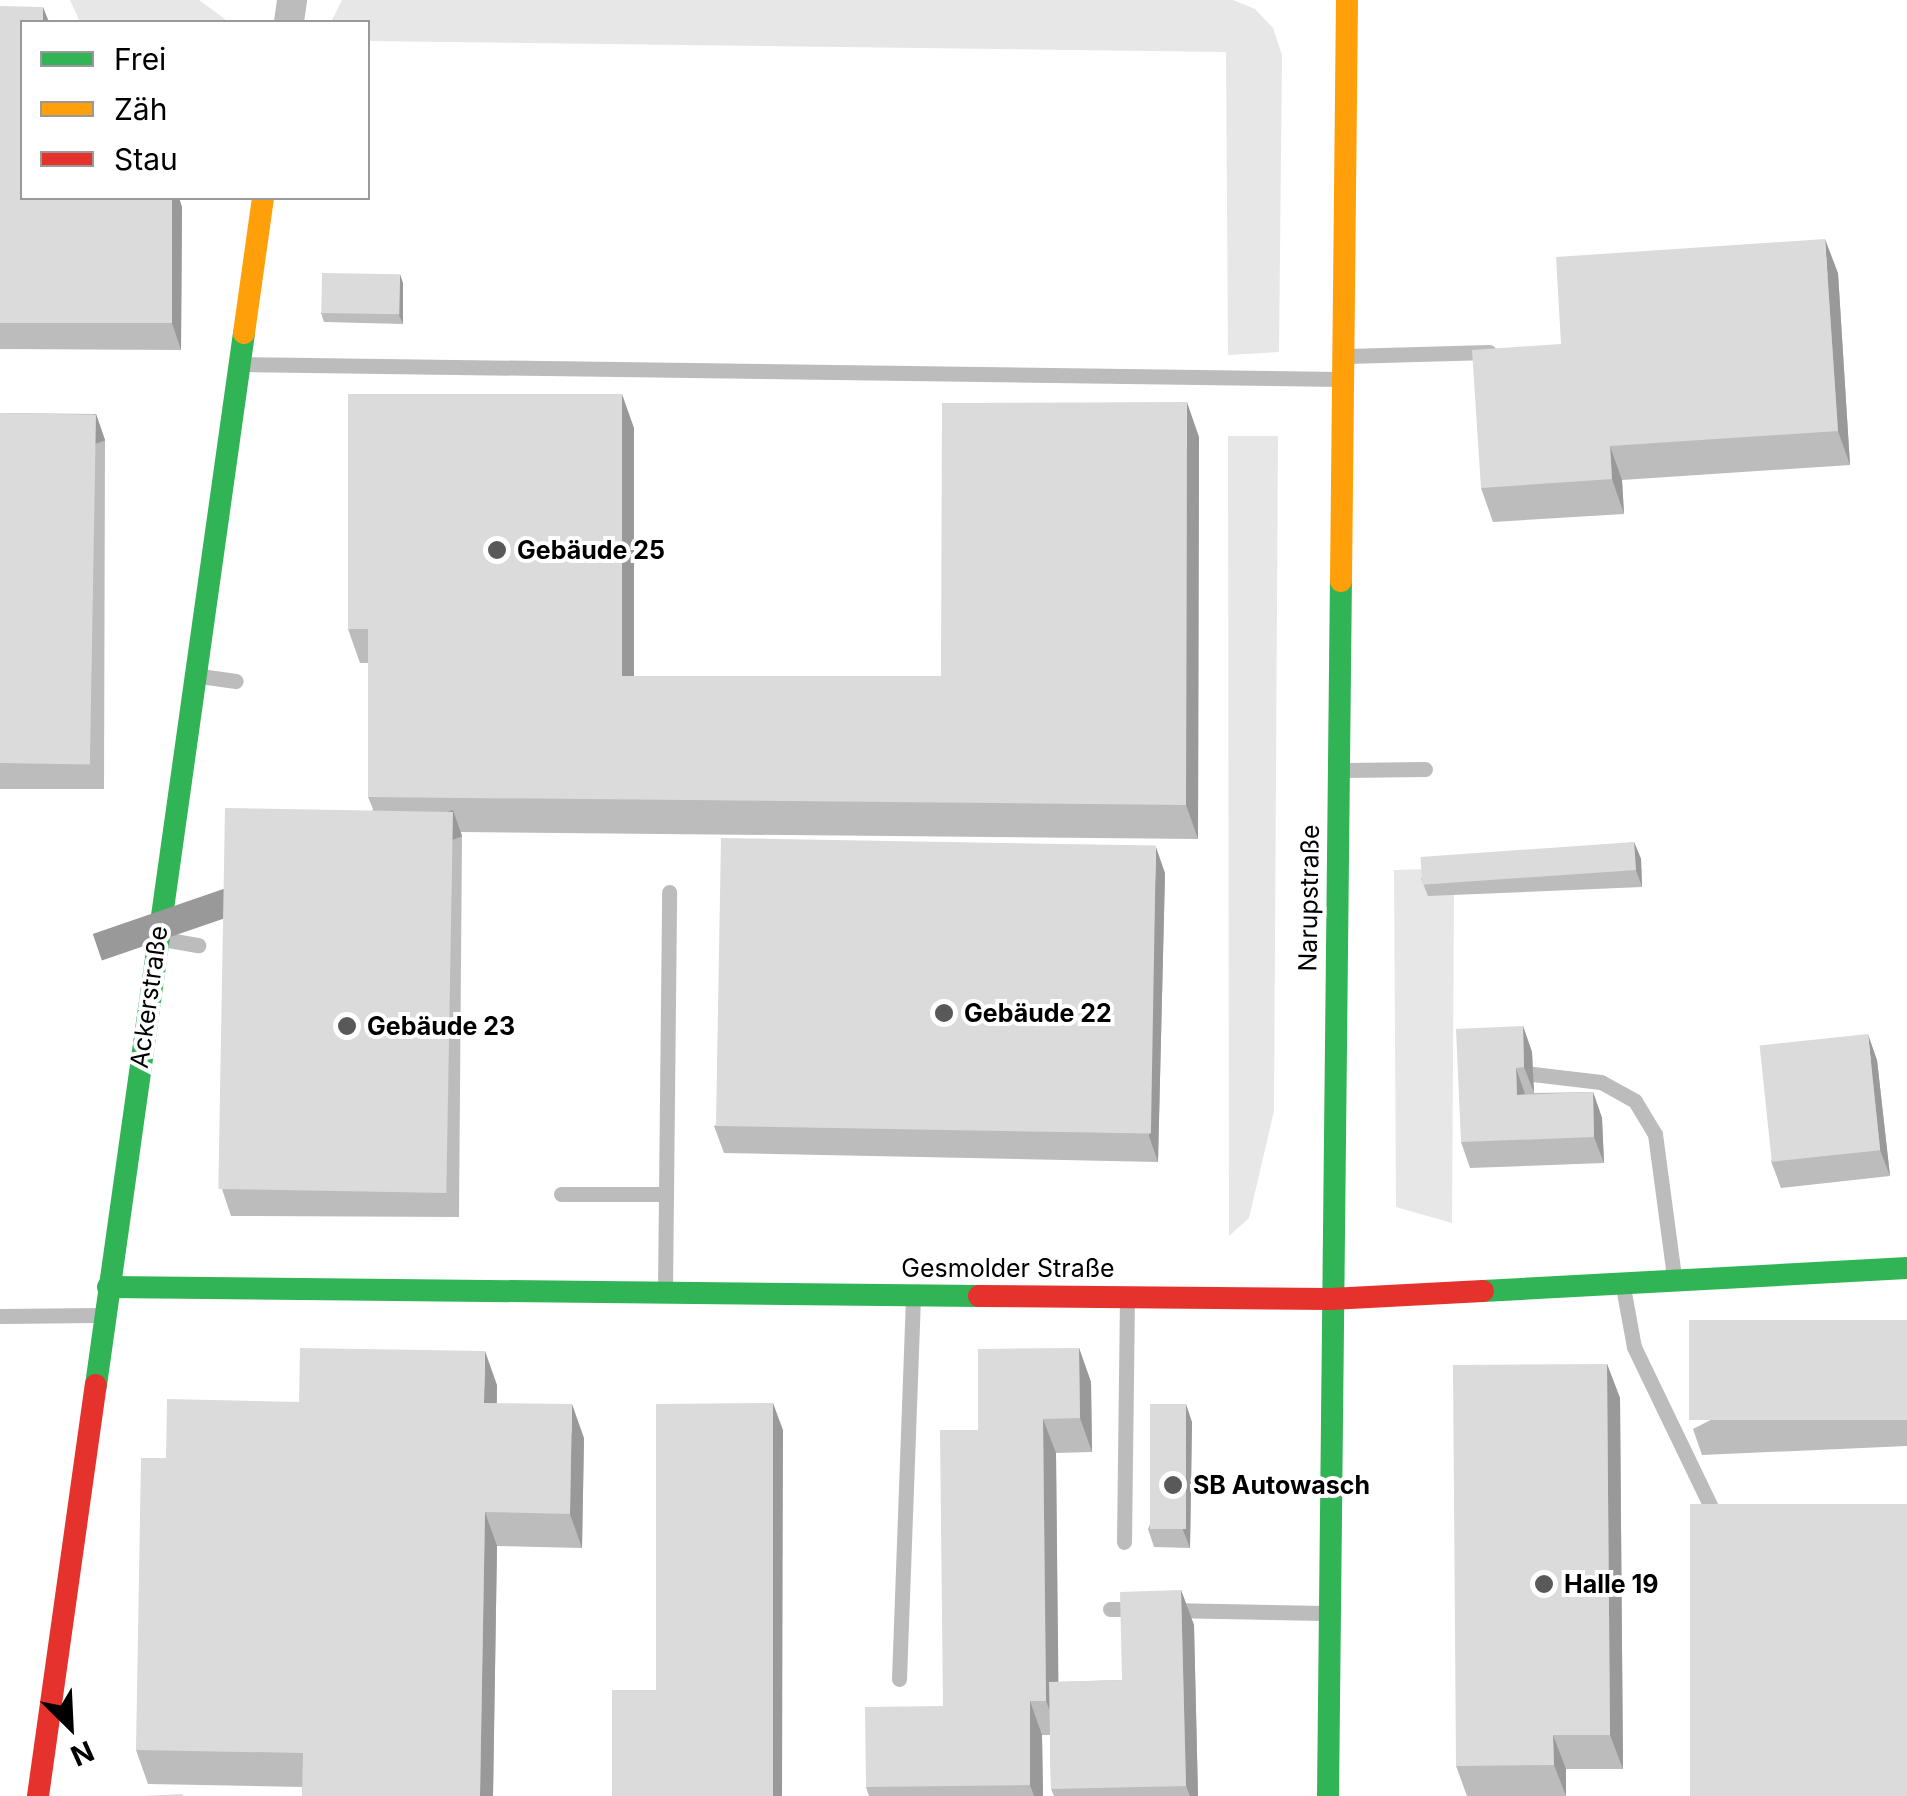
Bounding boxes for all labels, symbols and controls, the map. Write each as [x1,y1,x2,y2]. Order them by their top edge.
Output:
legend [20,20,370,200]
text: Frei [114,41,166,77]
text: Zäh [114,91,167,127]
text: Stau [114,141,178,177]
place label: Gebäude 25 [517,535,665,565]
marker: Gebäude 25 [486,539,508,561]
street label: Narupstraße [1293,824,1325,972]
street label: Ackerstraße [124,924,174,1070]
place label: Gebäude 22 [964,998,1112,1028]
marker: Gebäude 22 [933,1002,955,1024]
place label: Gebäude 23 [367,1011,515,1041]
marker: Gebäude 23 [336,1015,358,1037]
street label: Gesmolder Straße [901,1253,1115,1283]
place label: SB Autowasch [1193,1470,1370,1500]
marker: SB Autowasch [1162,1474,1184,1496]
place label: Halle 19 [1564,1569,1659,1599]
marker: Halle 19 [1533,1573,1555,1595]
north arrow [20,1676,120,1776]
text: N [66,1734,99,1773]

